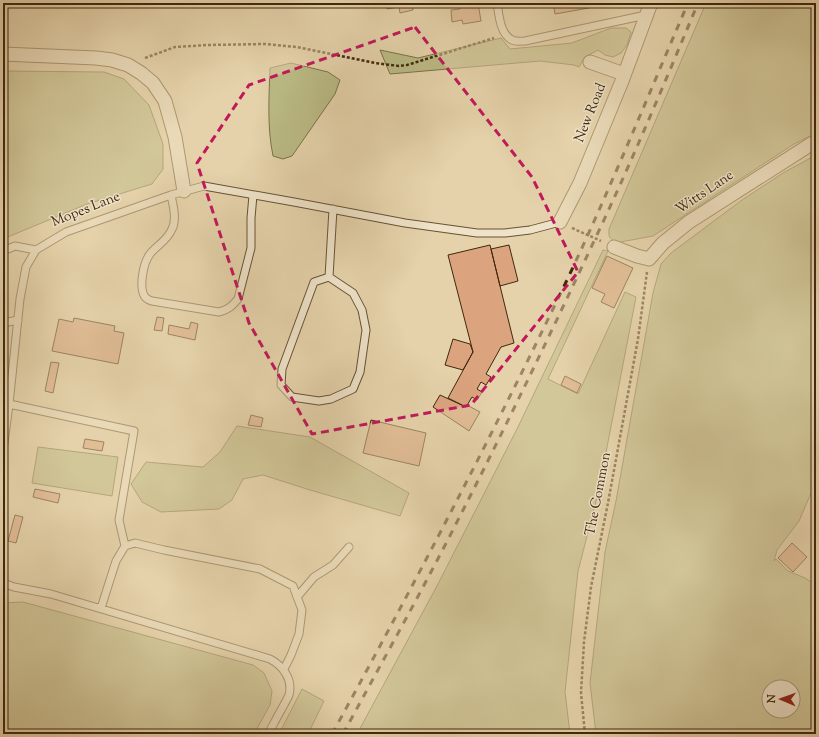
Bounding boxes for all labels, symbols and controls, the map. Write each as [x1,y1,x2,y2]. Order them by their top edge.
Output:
street label: New Road [570,80,612,146]
street label: Witts Lane [672,166,738,220]
street label: Mopes Lane [49,187,123,233]
street label: The Common [581,450,617,538]
north arrow [761,679,801,719]
text: N [764,694,780,704]

